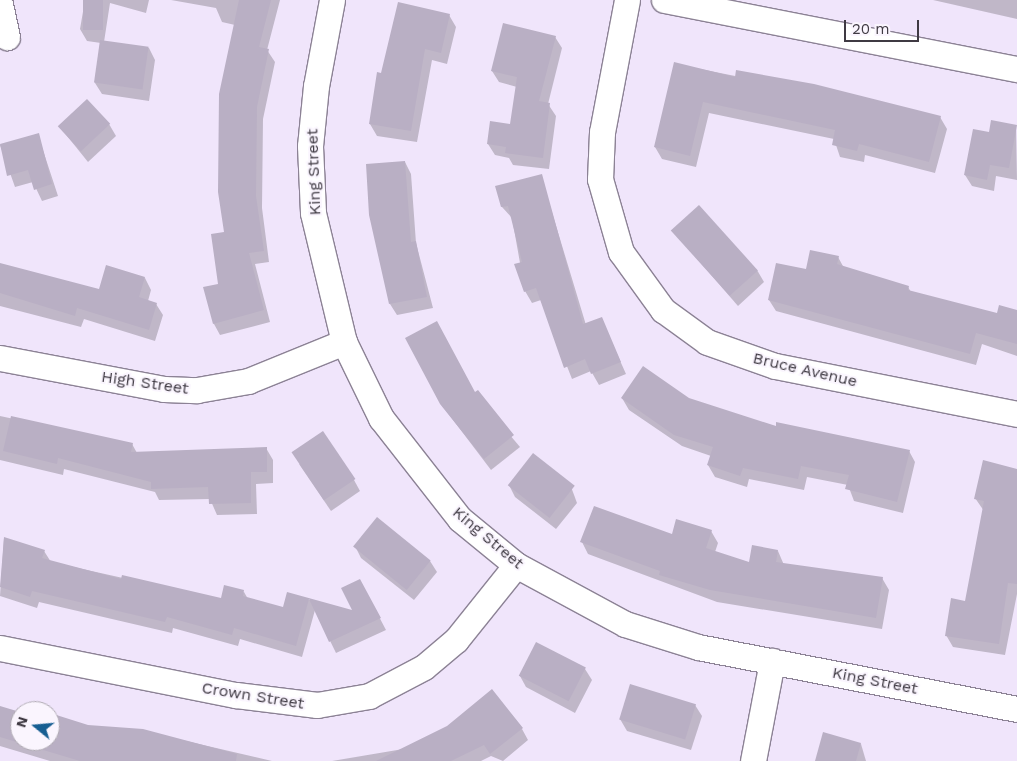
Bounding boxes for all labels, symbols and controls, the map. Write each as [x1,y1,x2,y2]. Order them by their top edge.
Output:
scale bar [847,10,922,42]
text: 20 m [852,20,890,38]
street label: King Street [303,128,325,216]
street label: Bruce Avenue [751,349,859,391]
street label: High Street [100,367,190,399]
street label: King Street [449,503,527,573]
street label: King Street [831,663,919,699]
street label: Crown Street [200,678,306,714]
north arrow [10,701,60,751]
text: N [12,715,31,729]

